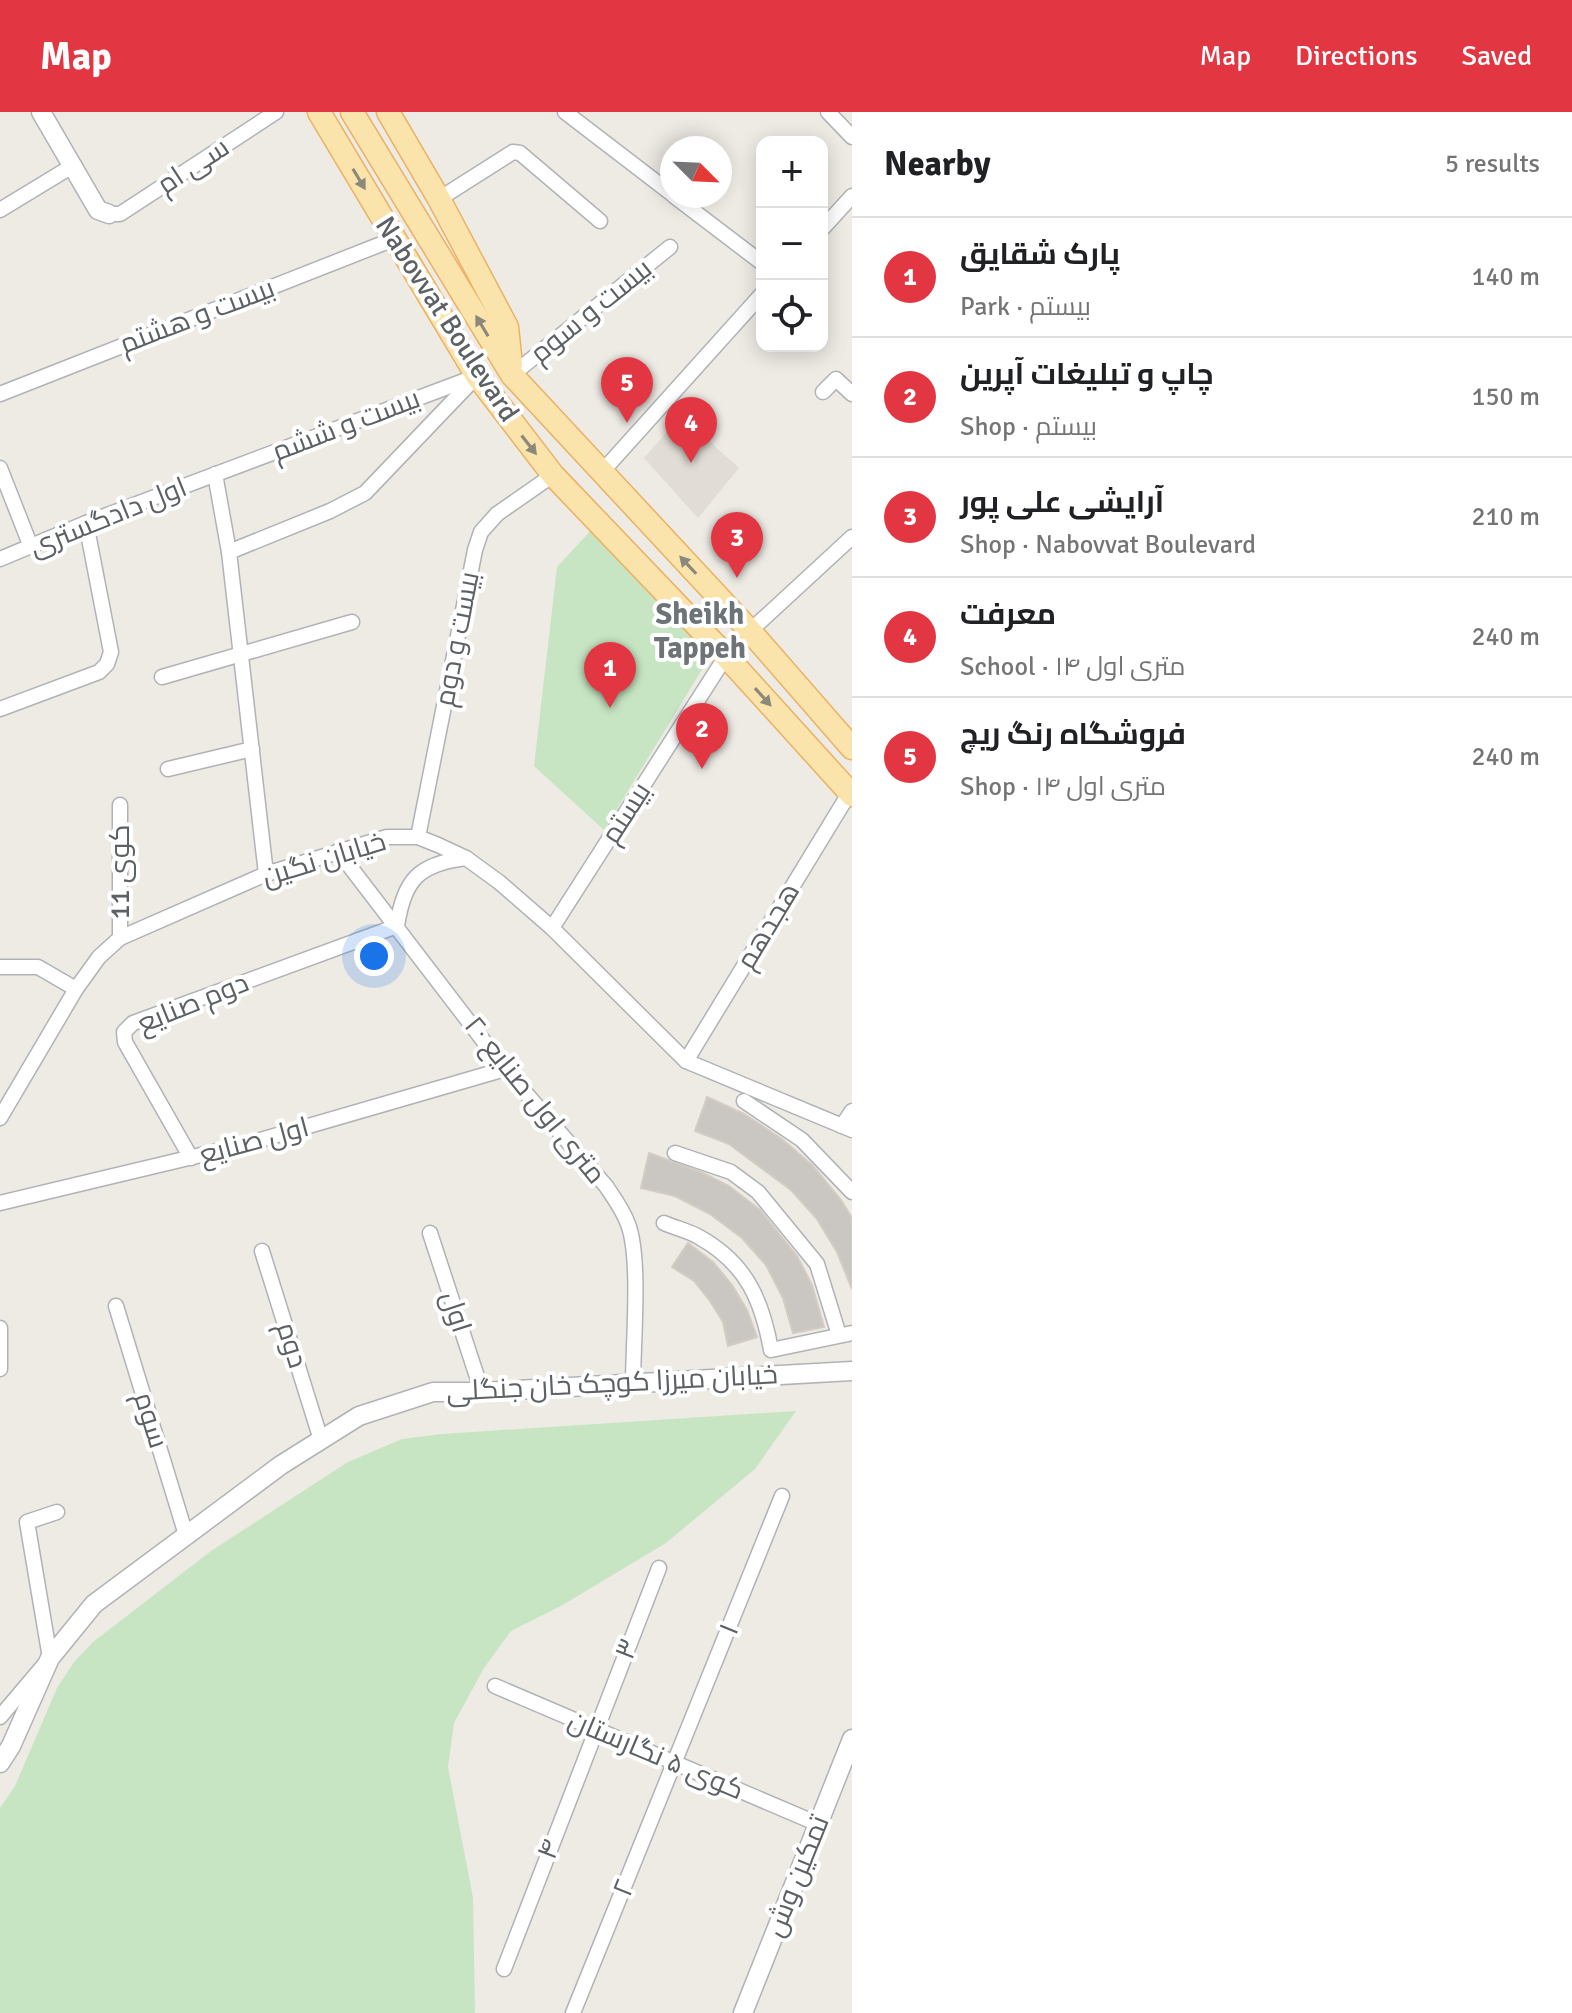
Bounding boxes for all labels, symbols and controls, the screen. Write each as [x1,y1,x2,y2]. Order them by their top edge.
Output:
text: Map [40,33,112,80]
text: Map [1199,39,1251,73]
text: Directions [1295,39,1417,73]
text: Saved [1461,39,1532,73]
street label: سی ام [151,130,237,203]
north arrow [660,136,732,208]
map controls [756,136,828,352]
button: + [756,136,828,208]
text: Nearby [884,143,991,185]
text: 5 results [1445,148,1540,180]
one-way arrow [352,168,366,190]
button: − [756,208,828,280]
street label: Nabovvat Boulevard [368,210,526,428]
text: پارک شقایق [960,236,1120,273]
street label: بیست و سوم [523,251,660,372]
text: 1 [903,261,917,293]
text: 140 m [1471,261,1540,293]
street label: بیست و هشتم [115,271,280,363]
button: locate [756,280,828,352]
text: Park · بیستم [960,291,1091,323]
one-way arrow [476,315,490,337]
text: چاپ و تبلیغات آپرین [960,356,1214,393]
pin: 5 [601,357,653,423]
street label: بیست و ششم [267,381,426,471]
text: 2 [903,381,917,413]
text: 150 m [1471,381,1540,413]
pin: 4 [665,397,717,463]
text: Shop · بیستم [960,411,1097,443]
one-way arrow [521,435,537,455]
street label: اول دادگستری [24,470,192,564]
text: آرایشی علی پور [960,484,1164,521]
text: 3 [903,501,917,533]
text: 210 m [1471,501,1540,533]
pin: 3 [711,512,763,578]
text: Shop · Nabovvat Boulevard [960,529,1256,561]
one-way arrow [679,556,697,575]
street label: بیست و دوم [427,569,489,710]
district label: Sheikh Tappeh [654,596,746,667]
text: معرفت [960,596,1056,633]
text: 4 [903,621,917,653]
text: 240 m [1471,621,1540,653]
pin: 1 [584,642,636,708]
text: School · ۱۴ متری اول [960,651,1186,683]
one-way arrow [754,687,772,706]
pin: 2 [676,703,728,769]
text: فروشگاه رنگ ریچ [960,716,1186,753]
text: 5 [903,741,917,773]
text: 240 m [1471,741,1540,773]
text: Shop · ۱۴ متری اول [960,771,1166,803]
street label: بیستم [594,776,660,851]
street label: کوی 11 [103,824,137,920]
street label: خیابان نگین [258,824,390,894]
street label: هجدهم [729,877,809,976]
your location [354,936,394,976]
street label: دوم صنایع [132,965,254,1043]
street label: ۲۰ متری اول صنایع [456,1009,613,1191]
street label: اول صنایع [195,1110,313,1173]
street label: اول [433,1287,479,1337]
street label: دوم [267,1318,315,1373]
street label: خیابان میرزا کوچک خان جنگلی [445,1357,779,1410]
street label: سوم [125,1388,176,1453]
street label: ۱ [712,1619,746,1639]
street label: ۳ [608,1634,646,1664]
street label: کوی ۵ نگارستان [563,1703,749,1807]
street label: تمکین وش [757,1810,837,1942]
street label: ۴ [530,1834,568,1864]
street label: ۲ [605,1875,643,1901]

